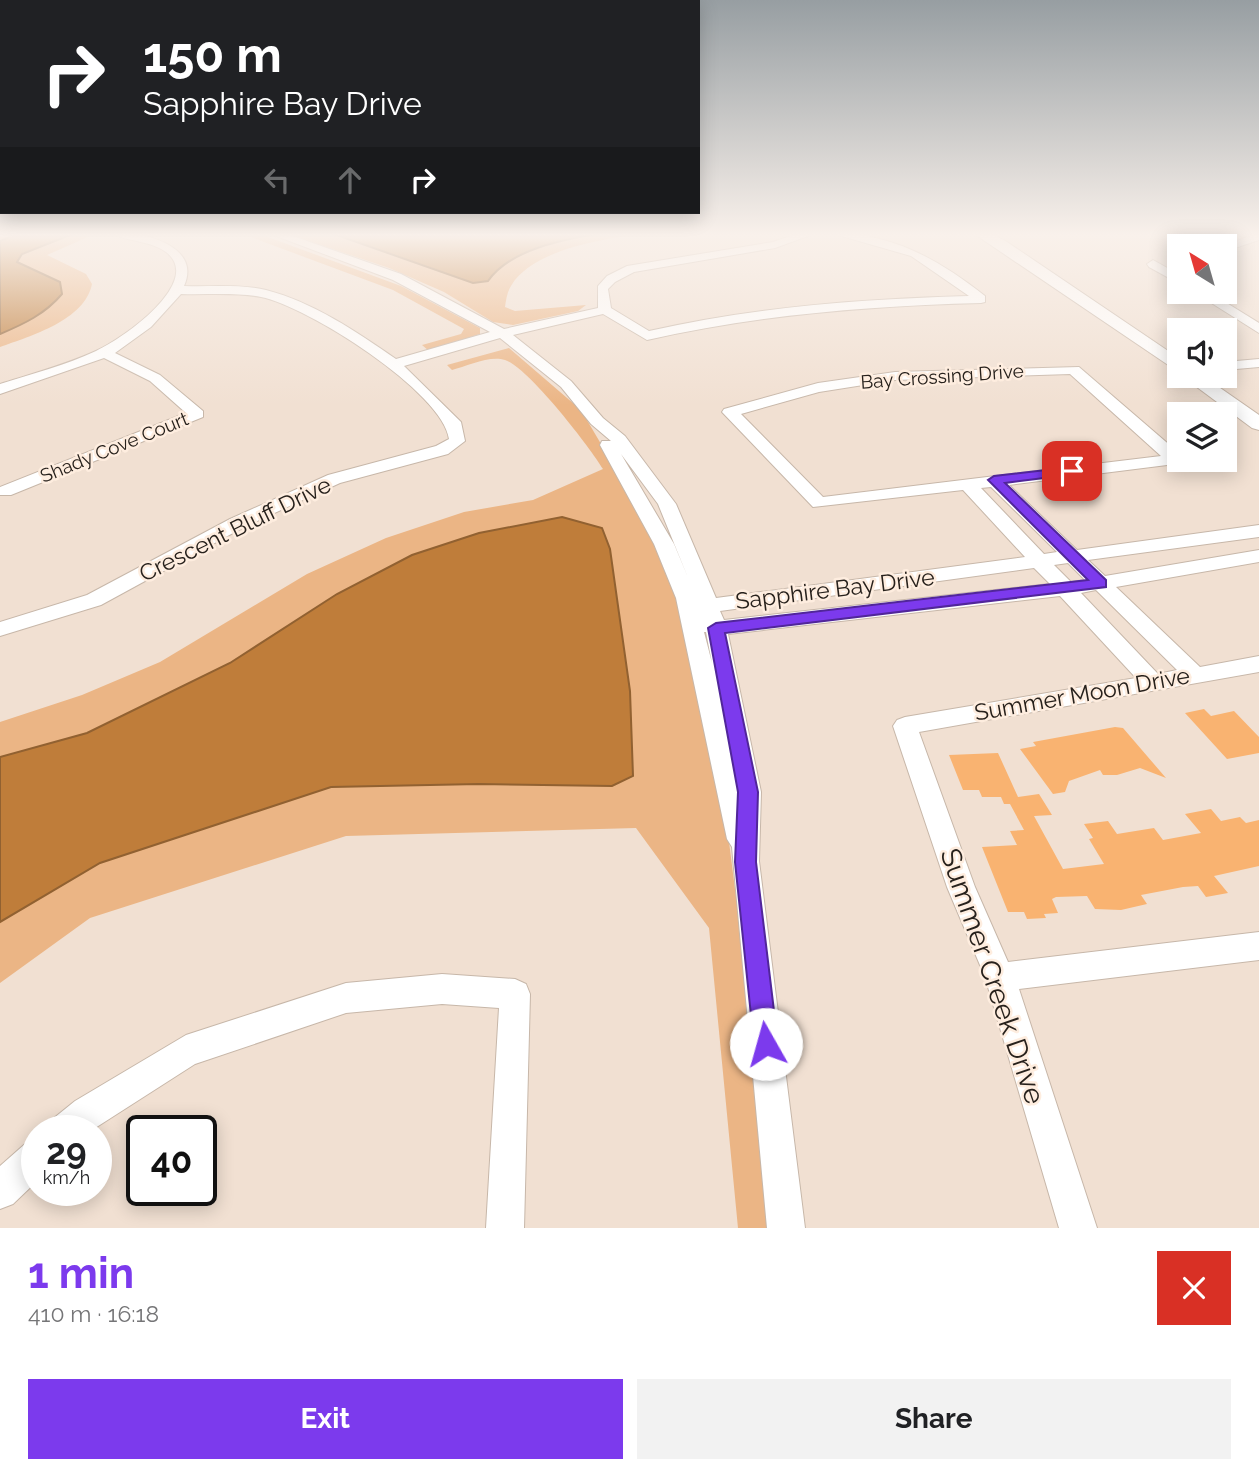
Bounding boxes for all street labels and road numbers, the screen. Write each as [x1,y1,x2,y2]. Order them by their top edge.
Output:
street label: Bay Crossing Drive [860,359,1024,393]
street label: Shady Cove Court [37,407,192,487]
street label: Crescent Bluff Drive [135,470,335,587]
street label: Sapphire Bay Drive [734,563,936,614]
street label: Summer Moon Drive [972,661,1192,726]
street label: Summer Creek Drive [933,844,1052,1108]

